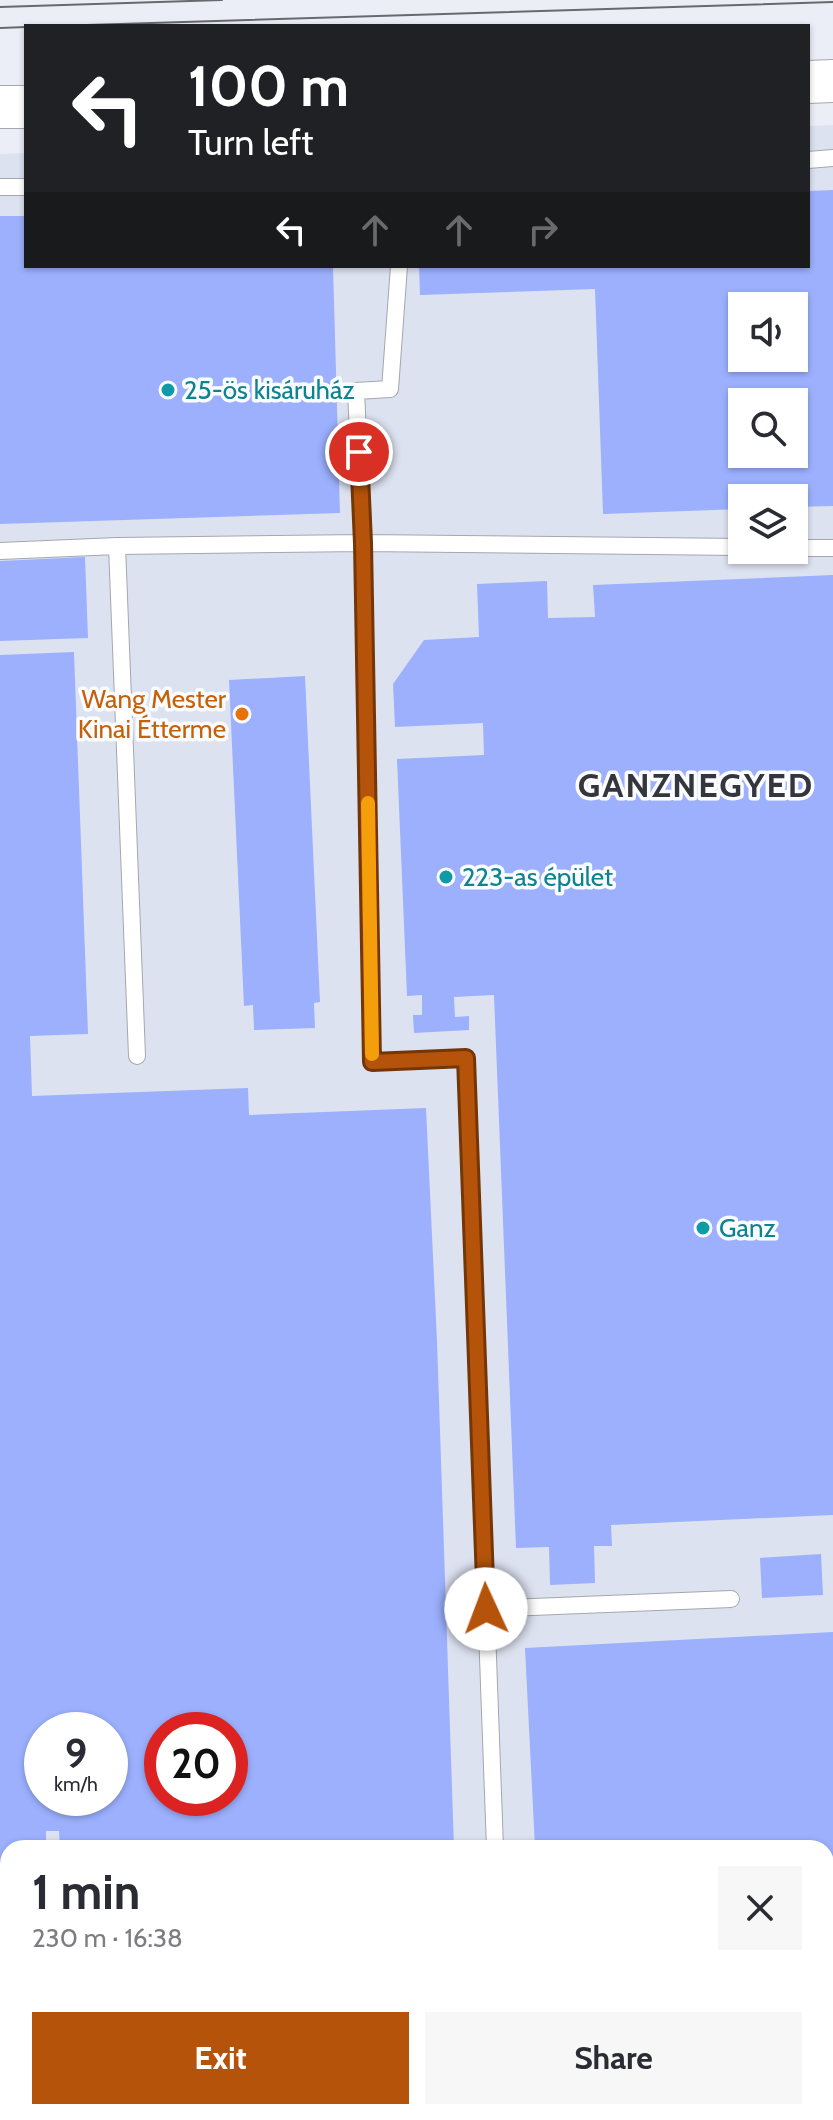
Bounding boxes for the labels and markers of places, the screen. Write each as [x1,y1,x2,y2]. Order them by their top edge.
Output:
place label: 25-ös kisáruház [184,374,355,406]
marker: 25-ös kisáruház [159,381,177,399]
pin [325,418,393,486]
place label: Wang Mester Kinai Étterme [78,683,227,745]
marker: Wang Mester Kinai Étterme [233,705,251,723]
place label: 223-as épület [462,861,613,893]
marker: 223-as épület [437,868,455,886]
place label: Ganz [719,1212,776,1244]
marker: Ganz [694,1219,712,1237]

